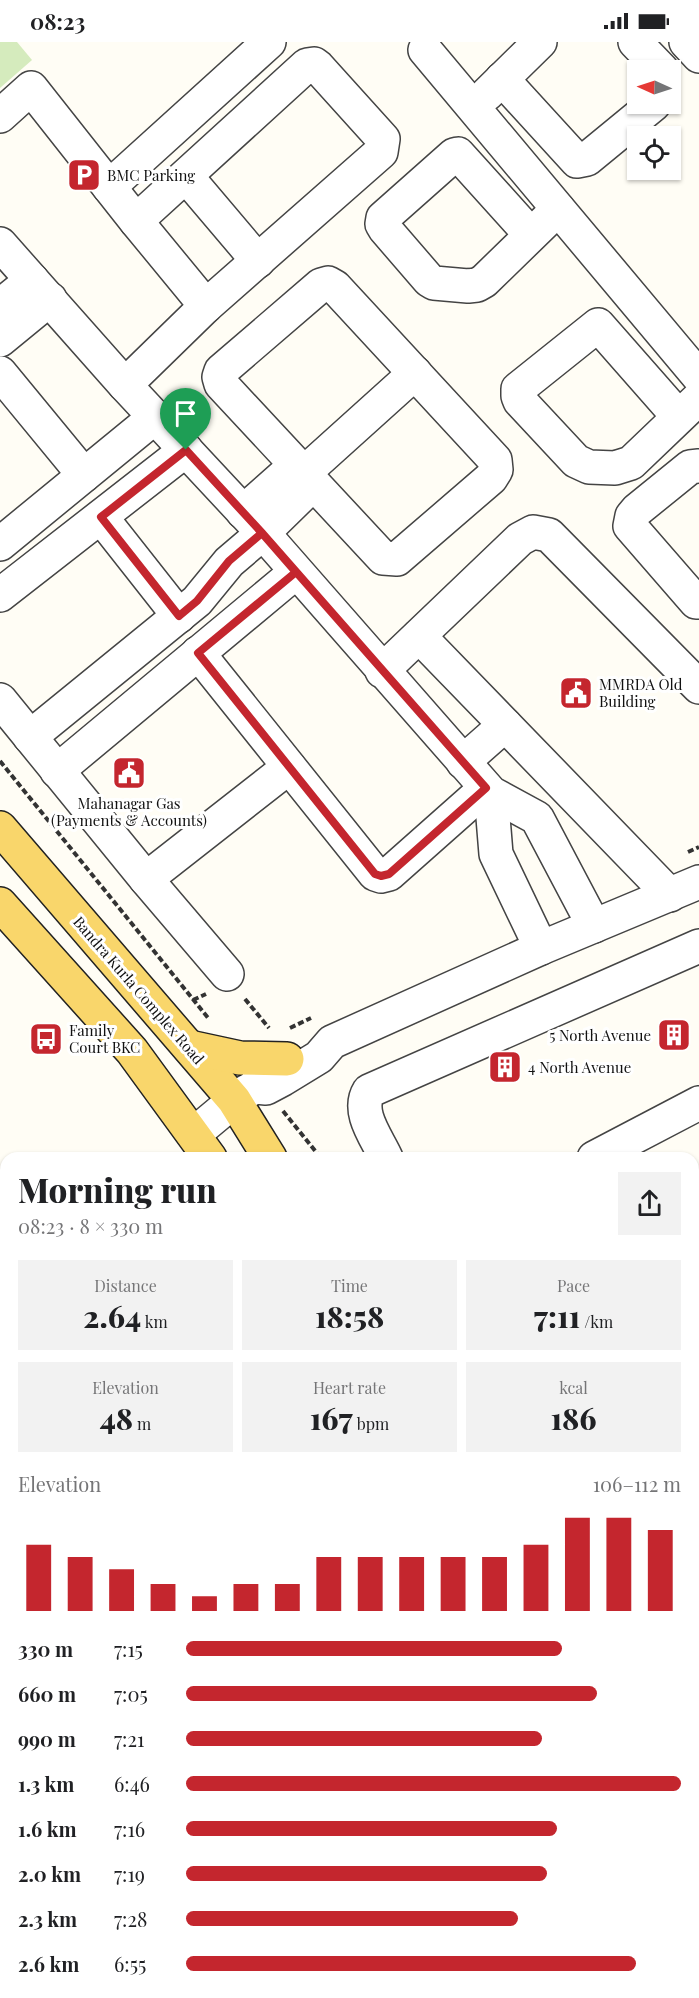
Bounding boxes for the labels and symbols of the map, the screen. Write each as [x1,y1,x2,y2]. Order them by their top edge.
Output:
north arrow [627,60,681,114]
parking icon: BMC Parking [66,157,102,193]
place label: BMC Parking [107,165,195,185]
pin [160,388,211,450]
place label: MMRDA Old Building [599,674,683,711]
public building icon: MMRDA Old Building [558,675,594,711]
public building icon: Mahanagar Gas (Payments & Accounts) [111,755,147,791]
place label: Mahanagar Gas (Payments & Accounts) [51,793,207,830]
street label: Bandra Kurla Complex Road [69,912,209,1068]
building icon: 5 North Avenue [656,1017,692,1053]
place label: Family Court BKC [69,1020,140,1057]
bus stop icon: Family Court BKC [28,1021,64,1057]
place label: 5 North Avenue [549,1025,651,1045]
building icon: 4 North Avenue [487,1049,523,1085]
place label: 4 North Avenue [528,1057,631,1077]

